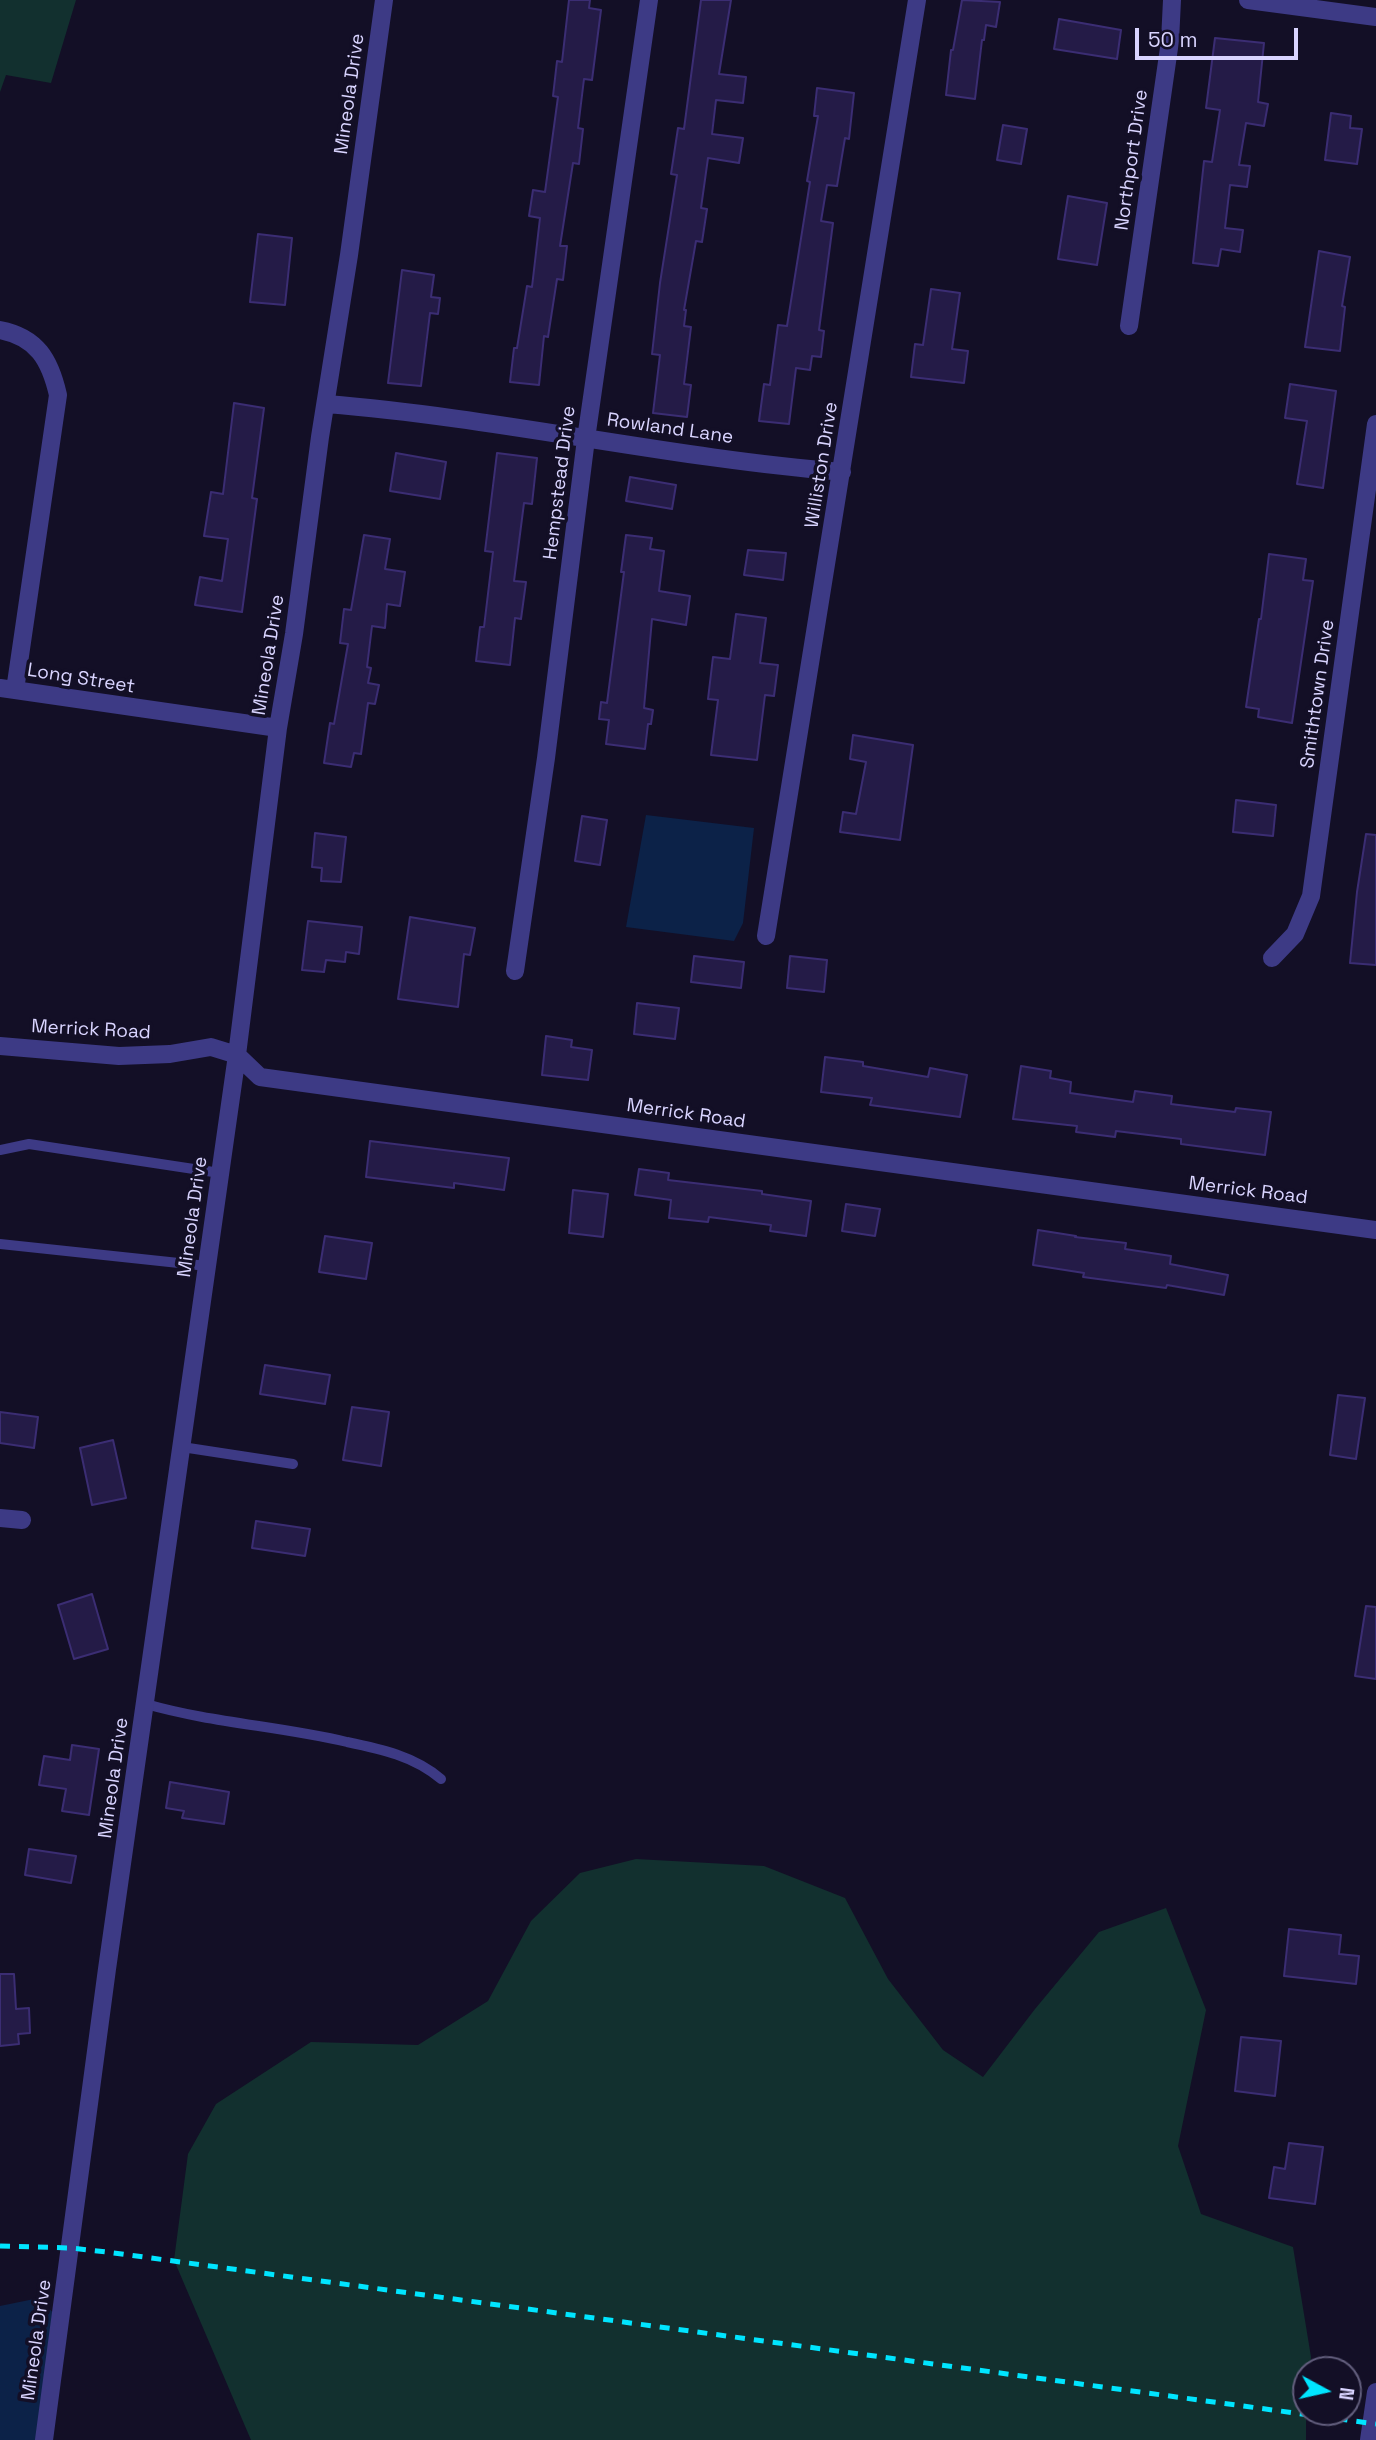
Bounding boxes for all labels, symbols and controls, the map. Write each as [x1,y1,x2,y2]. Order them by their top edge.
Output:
scale bar [1138,14,1301,58]
text: 50 m [1148,26,1198,53]
street label: Mineola Drive [330,32,370,156]
street label: Northport Drive [1111,88,1153,232]
street label: Williston Drive [801,400,843,530]
street label: Hempstead Drive [539,405,581,561]
street label: Rowland Lane [605,409,735,449]
street label: Mineola Drive [248,593,290,717]
street label: Smithtown Drive [1296,618,1340,770]
street label: Long Street [25,659,137,699]
street label: Merrick Road [31,1015,151,1045]
street label: Merrick Road [625,1094,747,1134]
street label: Mineola Drive [173,1155,213,1279]
street label: Merrick Road [1187,1172,1309,1210]
street label: Mineola Drive [94,1716,134,1840]
street label: Mineola Drive [17,2278,57,2402]
north arrow [1292,2356,1362,2426]
text: N [1333,2386,1360,2402]

